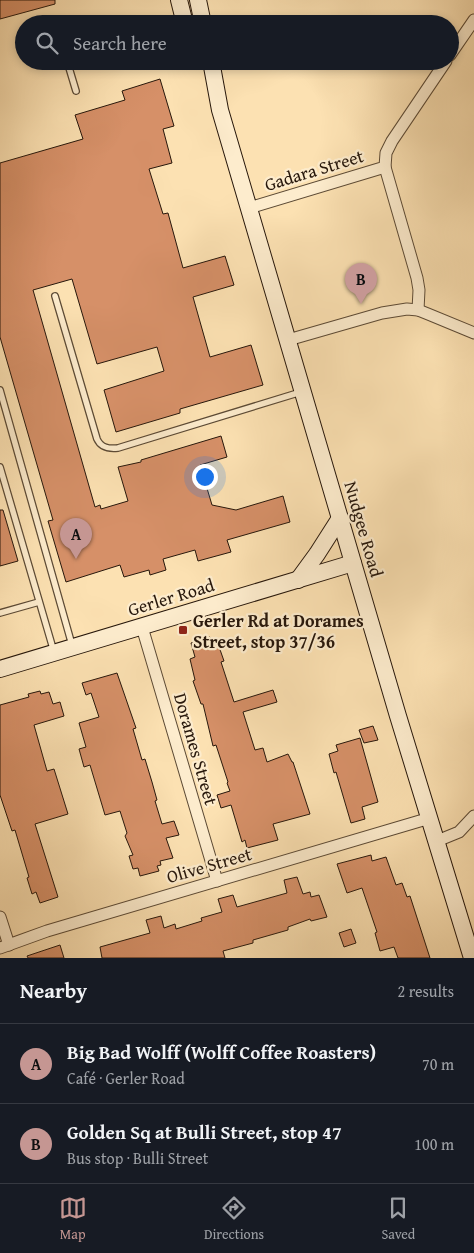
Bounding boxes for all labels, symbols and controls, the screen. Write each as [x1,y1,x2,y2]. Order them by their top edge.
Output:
search box [15,15,459,70]
icon: search [33,29,61,57]
text: Search here [73,29,167,57]
street label: Gadara Street [261,142,368,198]
pin: B [345,263,377,304]
your location [192,464,218,490]
street label: Nudgee Road [337,478,391,580]
pin: A [60,518,92,559]
street label: Gerler Road [124,571,218,623]
place label: Gerler Rd at Dorames Street, stop 37/36 [193,607,364,655]
marker: Gerler Rd at Dorames Street, stop 37/36 [177,624,189,636]
street label: Dorames Street [167,690,225,809]
street label: Olive Street [163,840,255,890]
text: Nearby [20,975,87,1006]
text: 2 results [397,979,454,1003]
text: Big Bad Wolff (Wolff Coffee Roasters) [67,1038,376,1066]
text: A [31,1052,41,1076]
text: 70 m [422,1052,454,1076]
text: Café · Gerler Road [67,1066,185,1090]
text: Golden Sq at Bulli Street, stop 47 [67,1118,342,1146]
text: B [31,1132,41,1156]
text: 100 m [414,1132,454,1156]
text: Bus stop · Bulli Street [67,1146,208,1170]
tab: Map [59,1194,87,1244]
tab: Directions [204,1194,264,1244]
tab: Saved [381,1194,415,1244]

